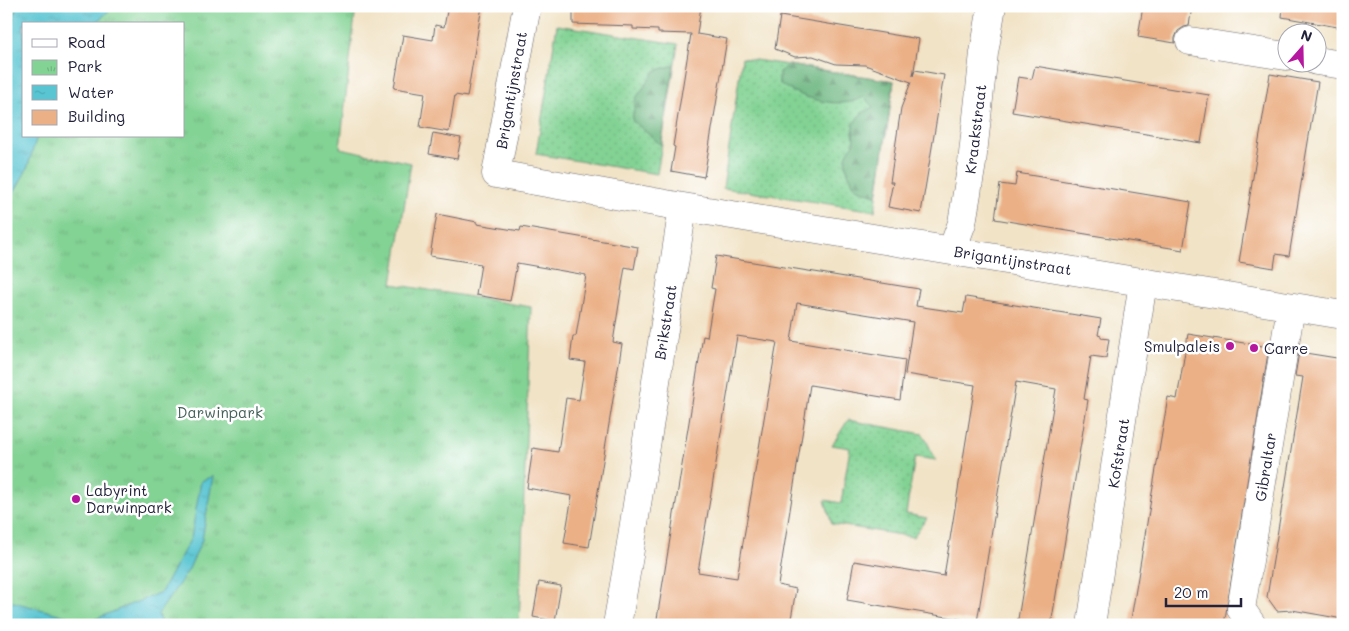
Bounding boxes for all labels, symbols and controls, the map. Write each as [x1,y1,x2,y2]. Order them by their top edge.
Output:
legend [22,22,185,138]
north arrow [1276,22,1326,72]
text: N [1298,25,1315,46]
street label: Brigantijnstraat [491,30,531,150]
text: Road [68,32,105,52]
text: Park [68,56,102,76]
text: Water [68,82,114,102]
street label: Kraakstraat [960,83,990,175]
text: Building [68,106,125,126]
street label: Brigantijnstraat [953,241,1073,279]
street label: Brikstraat [649,283,681,361]
place label: Smulpaleis [1144,336,1220,356]
place label: Carre [1264,338,1308,358]
marker: Smulpaleis [1224,340,1236,352]
marker: Carre [1248,342,1260,354]
park label: Darwinpark [177,402,263,422]
street label: Kofstraat [1103,417,1133,489]
street label: Gibraltar [1250,431,1280,503]
place label: Labyrint Darwinpark [86,480,172,517]
marker: Labyrint Darwinpark [70,493,82,505]
scale bar [1166,576,1242,608]
text: 20 m [1174,582,1208,602]

